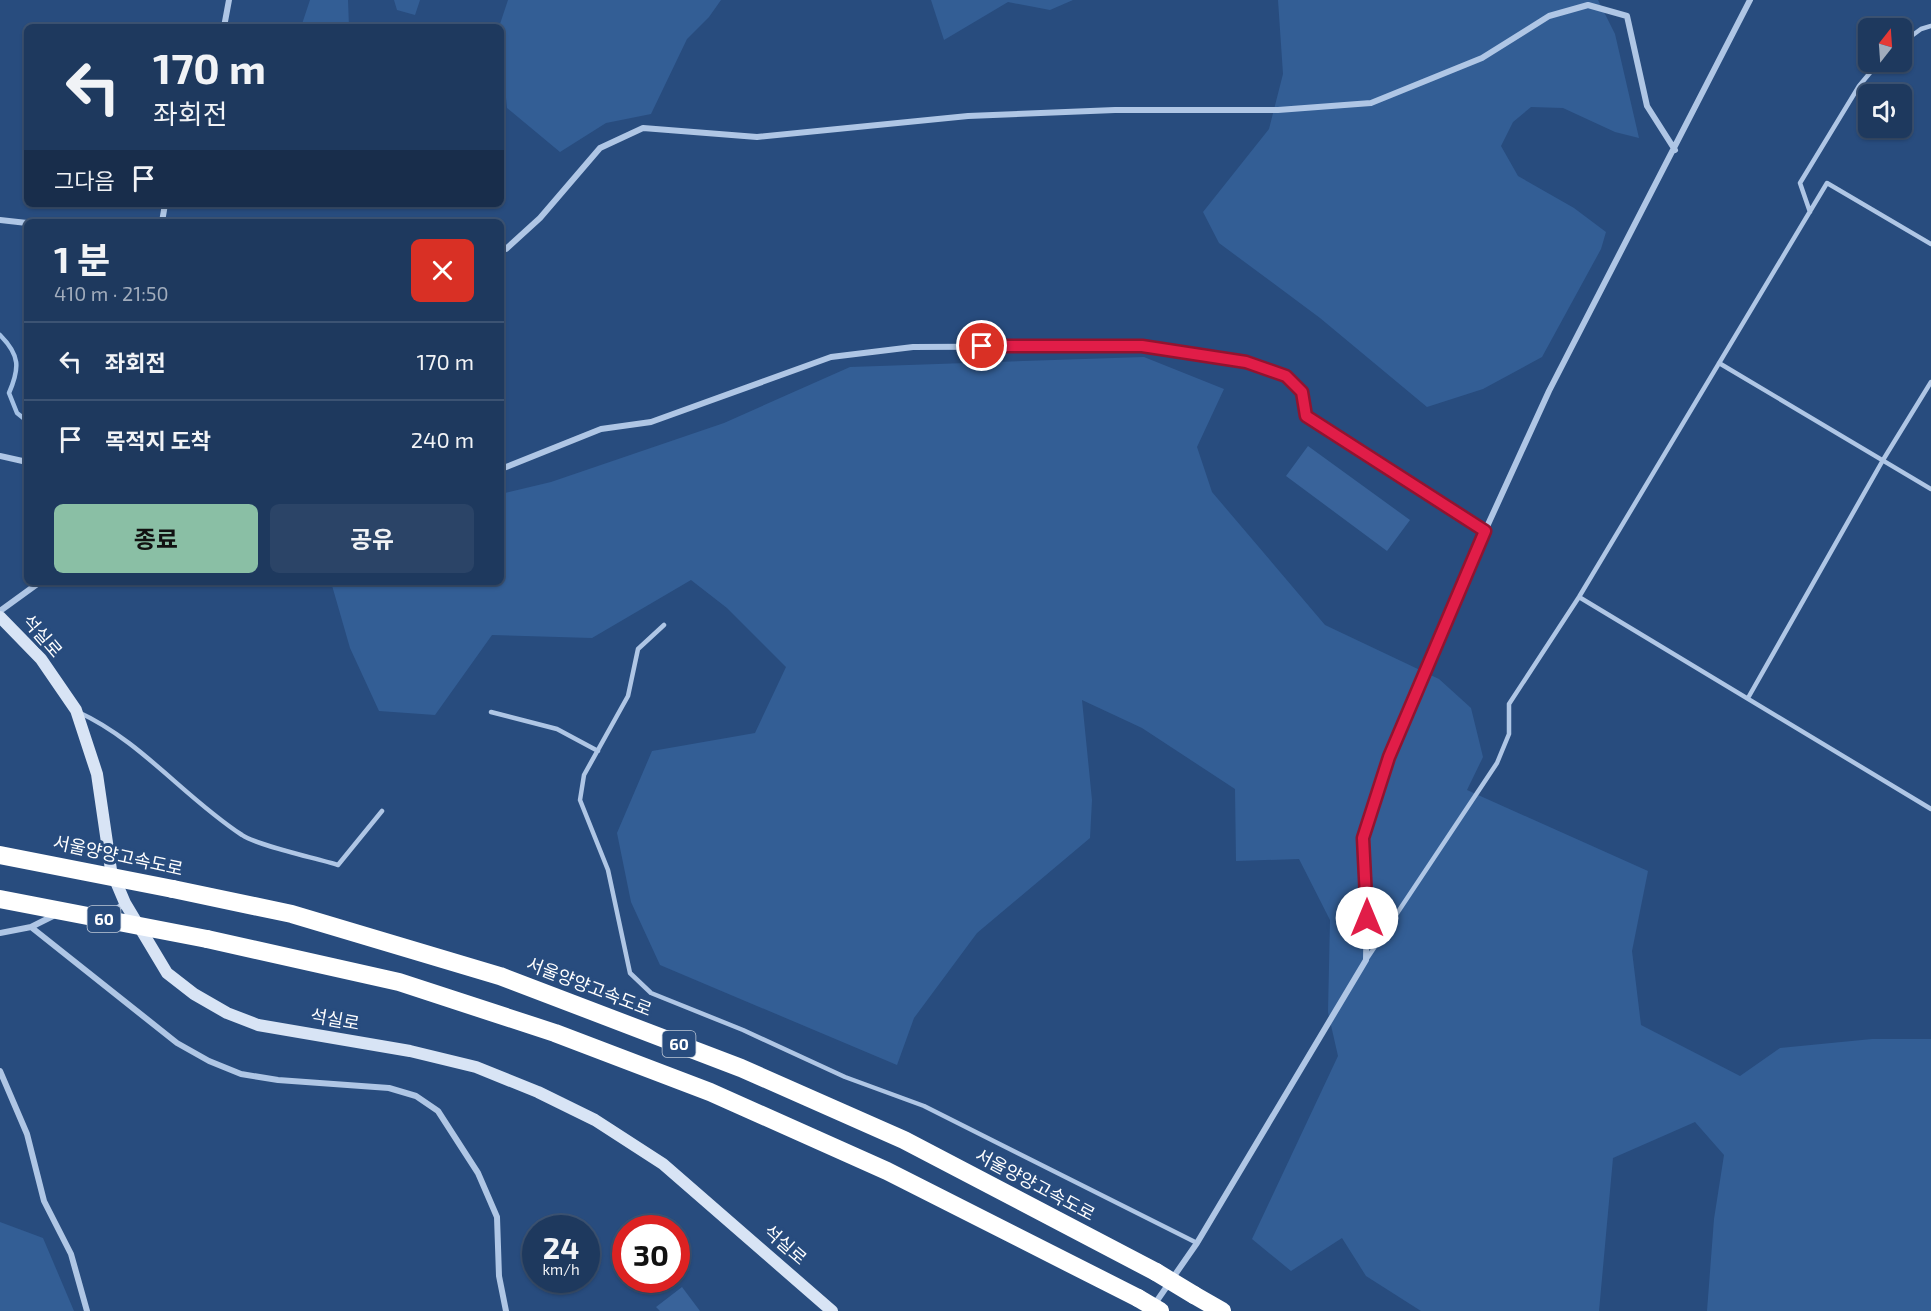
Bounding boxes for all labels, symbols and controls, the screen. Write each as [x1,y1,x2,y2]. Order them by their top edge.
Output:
north arrow [1858,18,1912,72]
map controls [1858,18,1912,138]
text: 170 m [153,42,266,92]
icon: left [54,48,132,126]
button: sound [1858,84,1912,138]
text: 좌회전 [153,97,228,129]
icon: arrive [127,162,160,195]
text: 그다음 [54,167,115,193]
text: 1 분 [54,237,110,280]
button: close [411,239,474,302]
text: 410 m · 21:50 [54,281,169,305]
pin [956,320,1007,371]
icon: arrive [965,329,998,362]
icon: left [54,345,87,378]
text: 170 m [417,348,474,374]
text: 좌회전 [105,349,166,375]
icon: arrive [54,423,87,456]
text: 240 m [411,426,474,452]
text: 목적지 도착 [105,427,211,453]
button: 종료 [54,504,258,573]
button: 공유 [270,504,474,573]
street label: 석실로 [18,609,67,661]
street label: 서울양양고속도로 [51,830,185,880]
position arrow [1335,886,1399,950]
road number: 60 [88,906,120,932]
street label: 서울양양고속도로 [524,952,655,1020]
street label: 석실로 [309,1004,362,1034]
road number: 60 [662,1031,696,1057]
street label: 서울양양고속도로 [972,1143,1099,1225]
speed limit sign: 30 [612,1215,690,1293]
street label: 석실로 [760,1220,812,1269]
text: 24 [543,1229,579,1265]
text: km/h [542,1260,580,1278]

